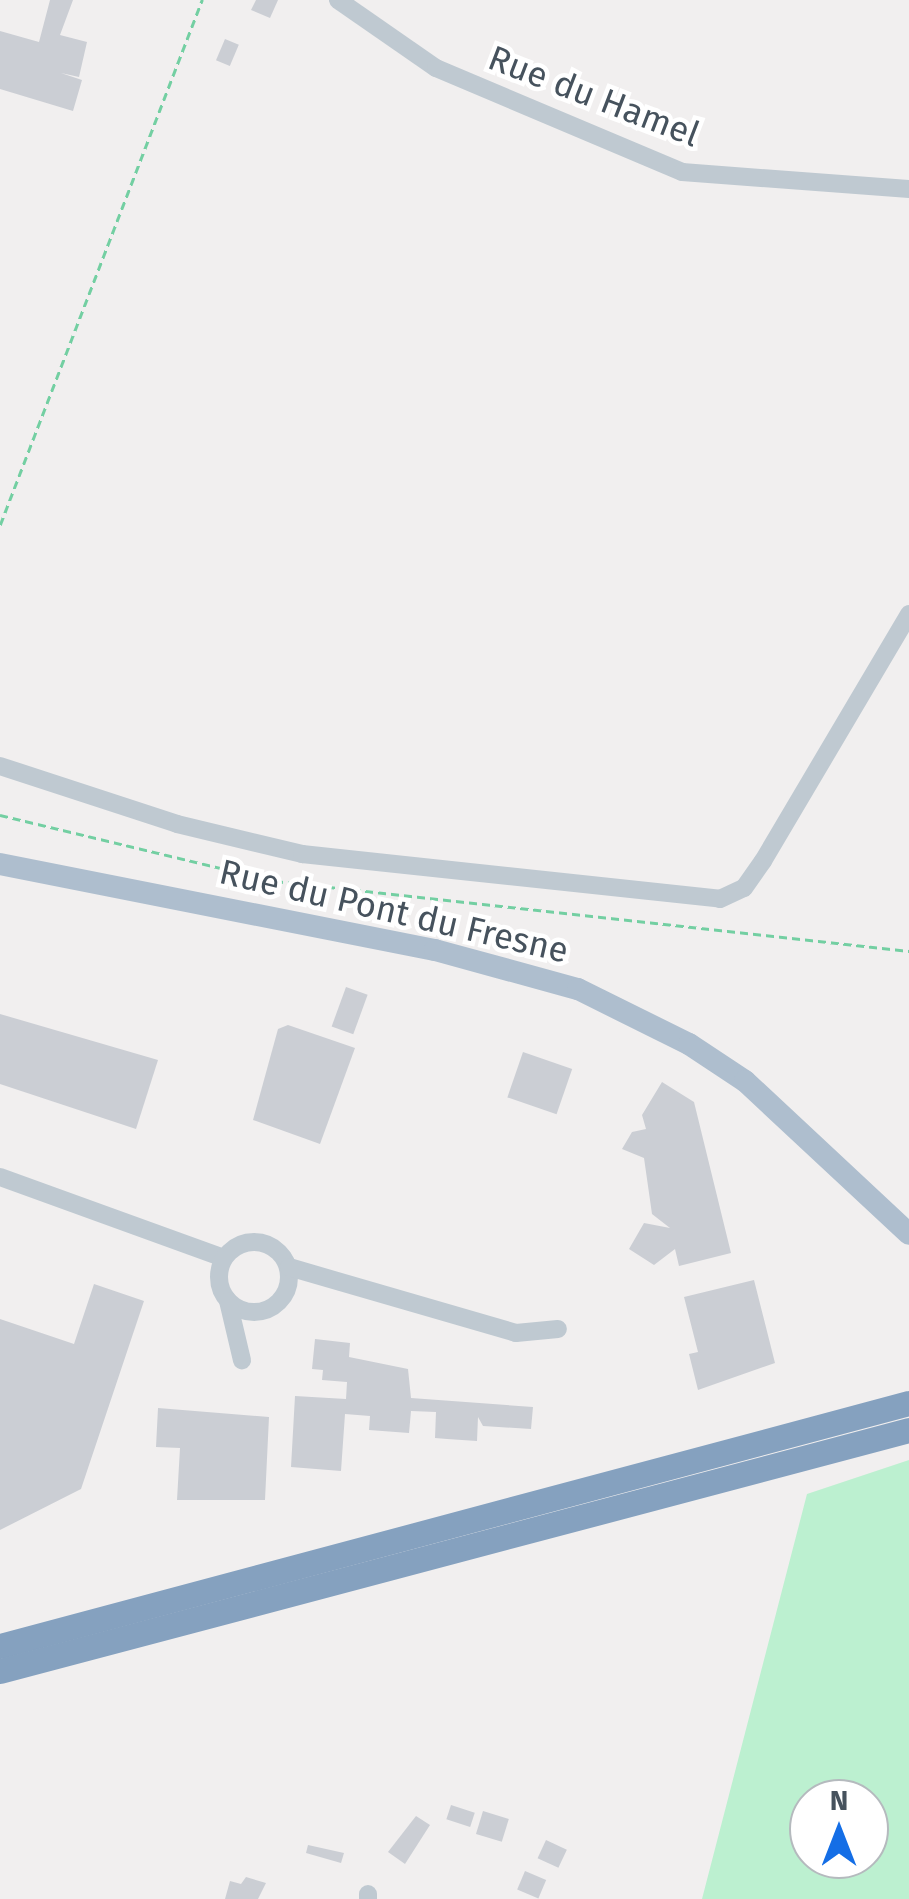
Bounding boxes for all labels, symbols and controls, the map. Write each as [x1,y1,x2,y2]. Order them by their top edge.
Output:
street label: Rue du Hamel [483,37,705,155]
street label: Rue du Pont du Fresne [216,850,572,972]
north arrow [789,1779,889,1879]
text: N [830,1784,848,1817]

